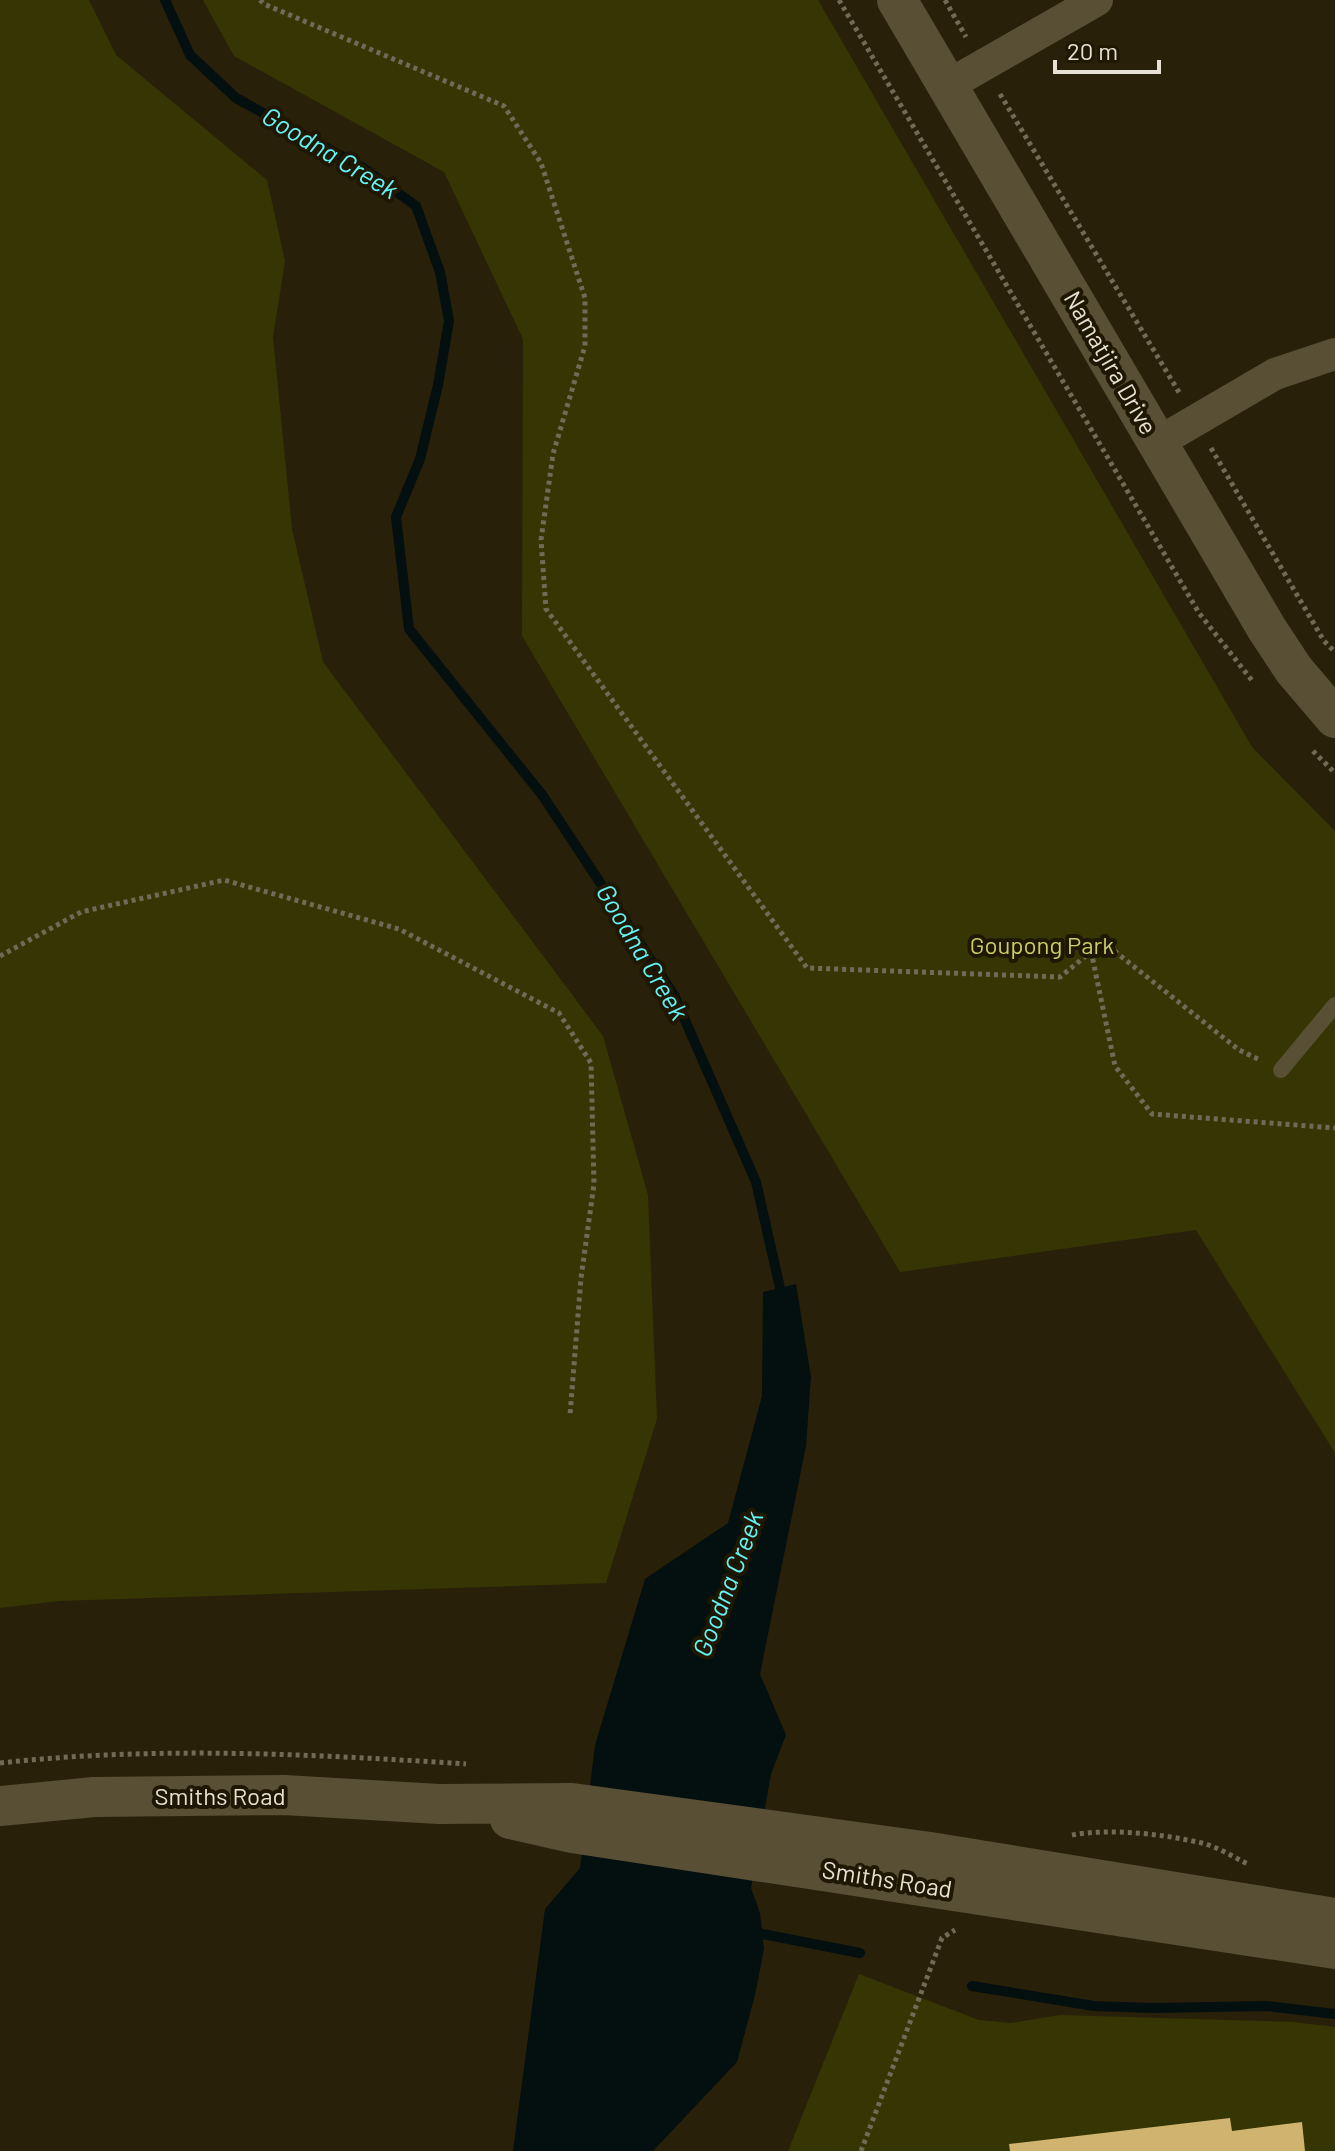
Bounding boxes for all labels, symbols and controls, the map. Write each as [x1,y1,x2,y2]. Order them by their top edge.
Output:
scale bar [1055,24,1159,74]
text: 20 m [1067,36,1118,65]
water label: Goodna Creek [257,99,405,205]
street label: Namatjira Drive [1059,286,1164,439]
water label: Goodna Creek [591,878,696,1025]
park label: Goupong Park [970,930,1114,959]
water label: Goodna Creek [685,1506,769,1660]
street label: Smiths Road [154,1781,286,1810]
street label: Smiths Road [820,1854,954,1903]

